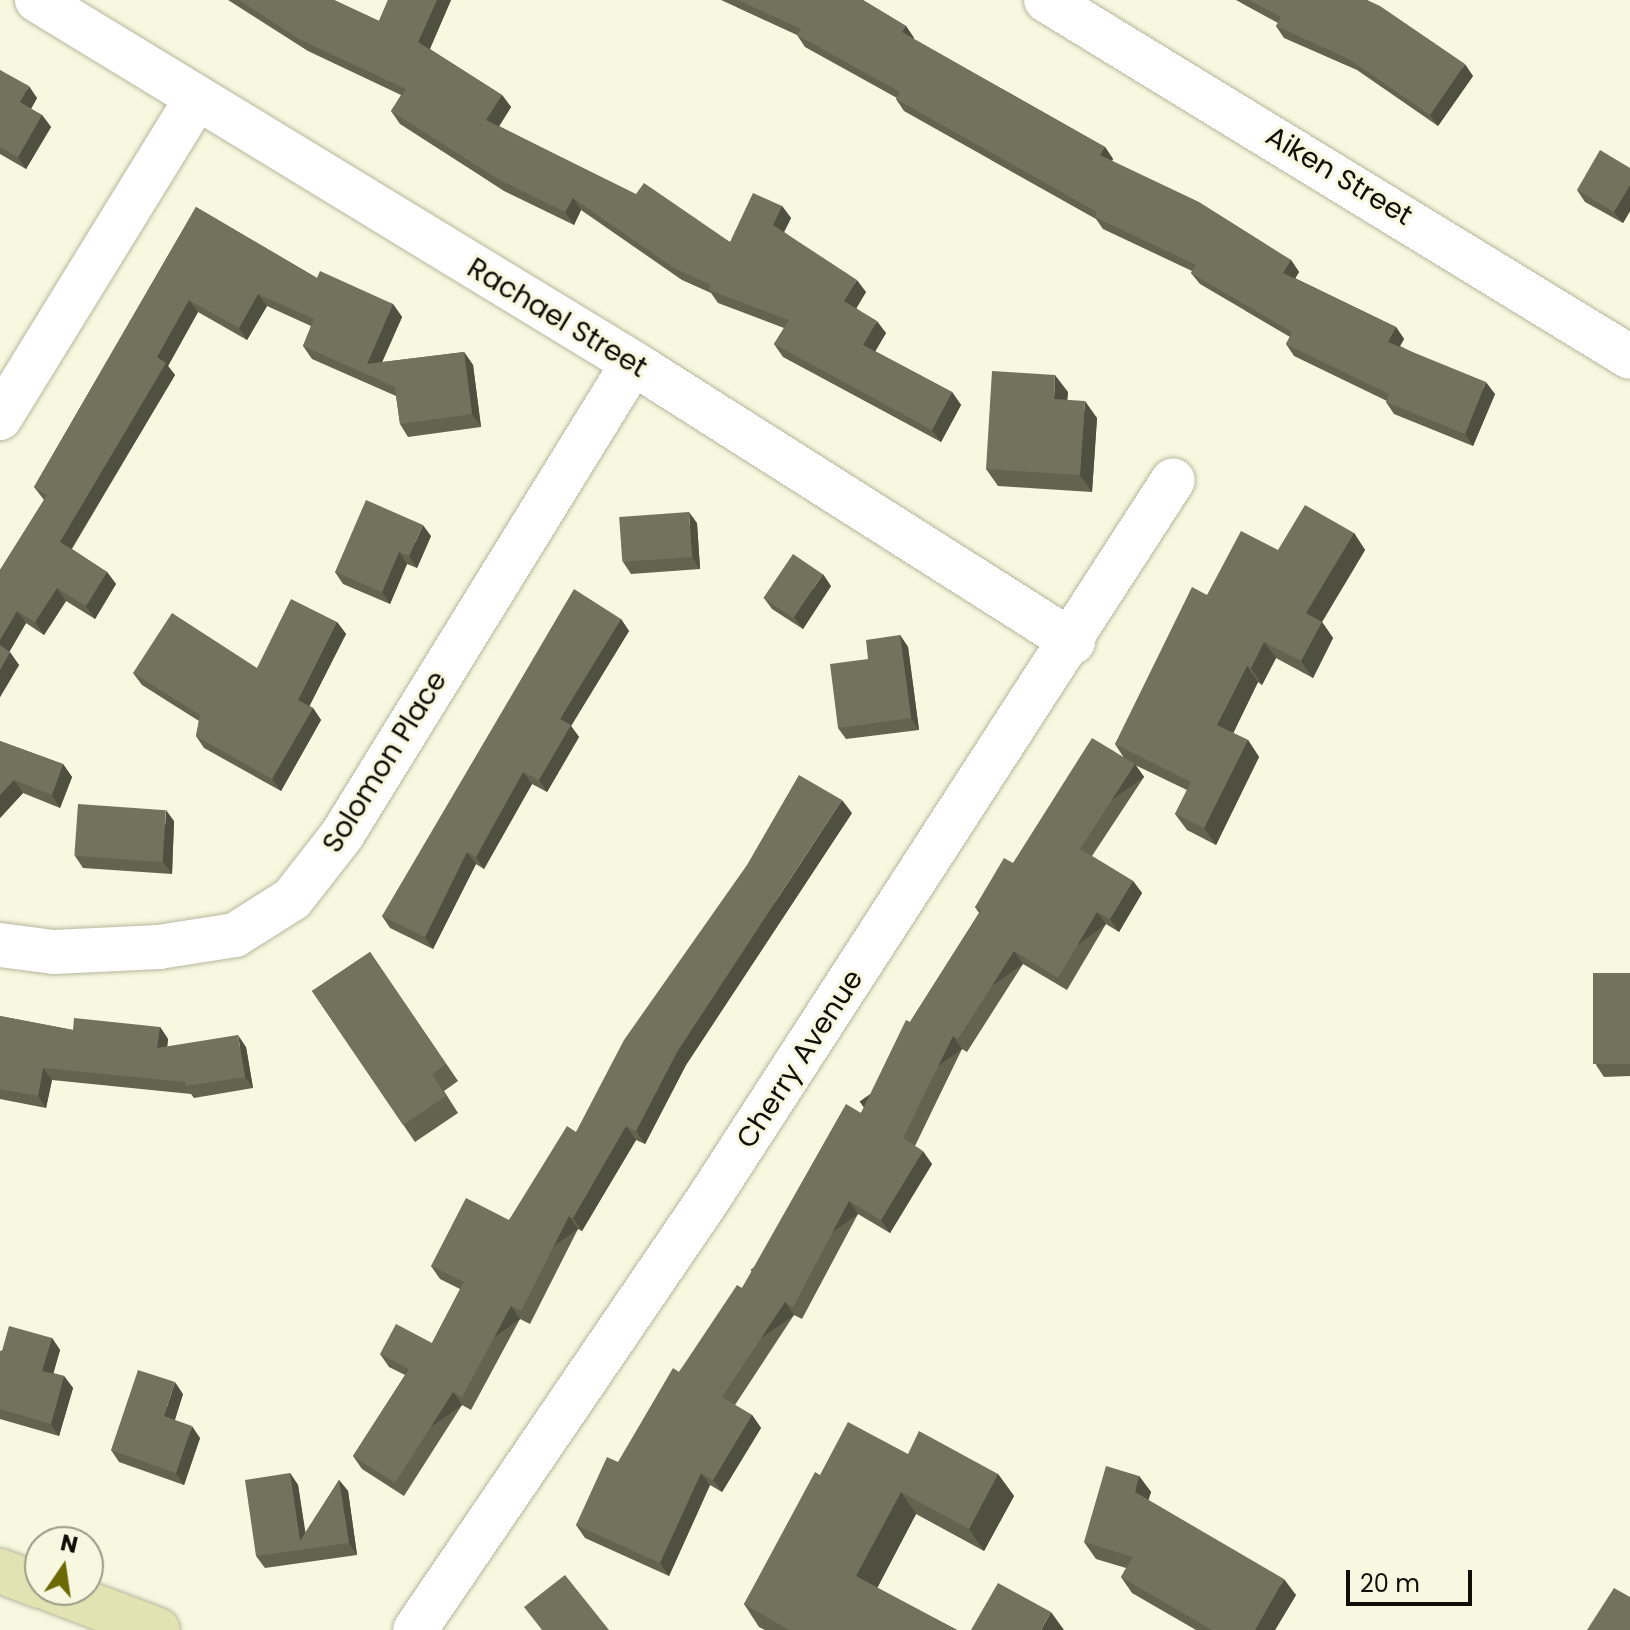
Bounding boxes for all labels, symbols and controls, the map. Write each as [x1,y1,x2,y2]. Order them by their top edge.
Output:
street label: Aiken Street [1260,119,1418,233]
street label: Rachael Street [461,251,653,385]
street label: Solomon Place [316,665,454,859]
street label: Cherry Avenue [730,963,870,1155]
north arrow [24,1526,104,1606]
text: N [58,1527,81,1561]
scale bar [1350,1554,1476,1604]
text: 20 m [1360,1567,1420,1600]

